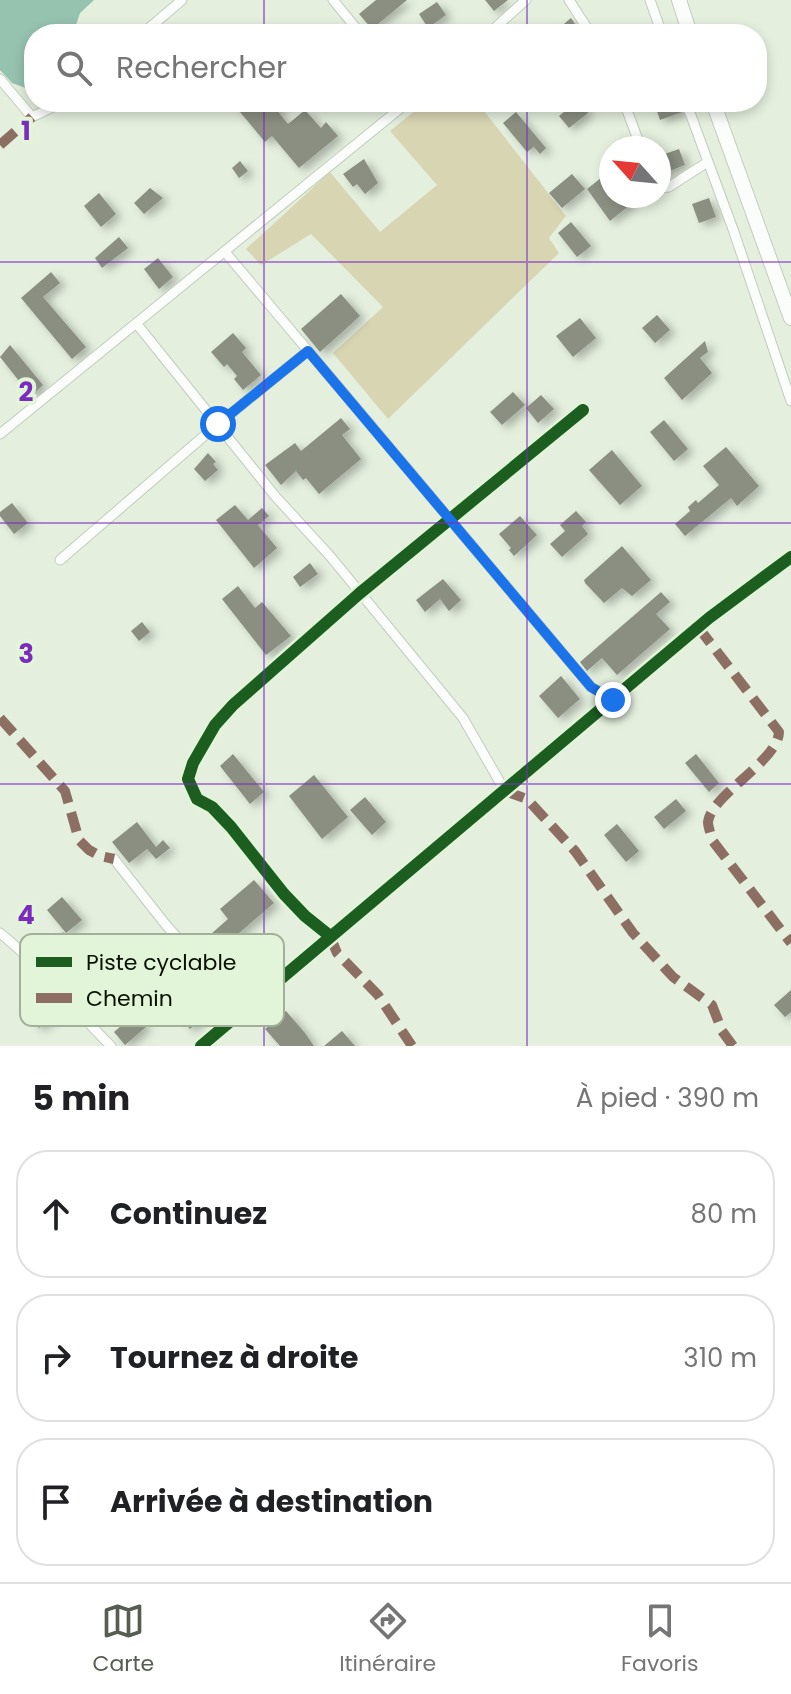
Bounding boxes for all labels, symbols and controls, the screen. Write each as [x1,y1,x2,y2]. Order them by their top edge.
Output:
search box [24,24,767,112]
icon: search [52,46,96,90]
text: Rechercher [116,46,287,89]
text: 1 [21,113,31,149]
north arrow [599,136,671,208]
text: 2 [19,374,34,410]
route start [200,406,236,442]
text: 3 [18,636,34,672]
route end [595,682,631,718]
text: 4 [17,897,35,933]
legend [20,934,284,1026]
text: Piste cyclable [86,947,236,978]
text: Chemin [86,983,173,1014]
text: 5 min [32,1074,130,1122]
text: À pied · 390 m [576,1080,759,1116]
icon: ahead [34,1192,78,1236]
text: Continuez [110,1192,267,1235]
text: 80 m [691,1196,757,1232]
icon: right [34,1336,78,1380]
text: Tournez à droite [110,1336,358,1379]
text: 310 m [683,1340,757,1376]
icon: arrive [34,1480,78,1524]
text: Arrivée à destination [110,1480,433,1523]
tab: Carte [92,1599,154,1680]
tab: Itinéraire [339,1599,436,1680]
tab: Favoris [621,1599,699,1680]

